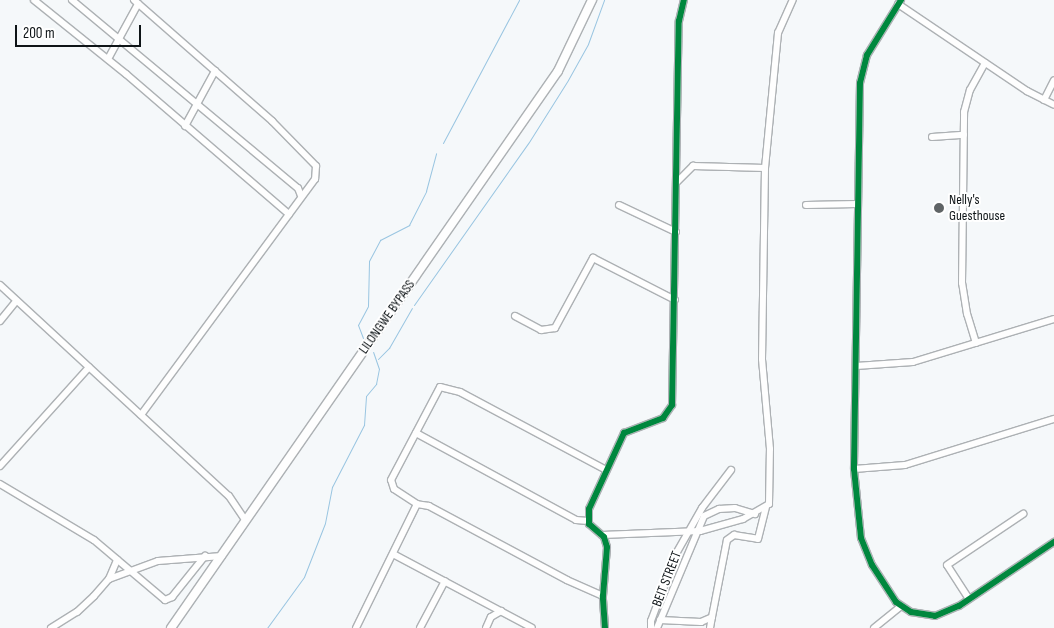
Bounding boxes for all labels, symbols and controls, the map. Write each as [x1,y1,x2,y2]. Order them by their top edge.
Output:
scale bar [18,15,144,47]
text: 200 m [23,24,55,43]
place label: Nelly's Guesthouse [949,192,1005,224]
marker: Nelly's Guesthouse [933,202,945,214]
street label: LILONGWE BYPASS [355,277,419,357]
street label: BEIT STREET [649,549,685,609]

